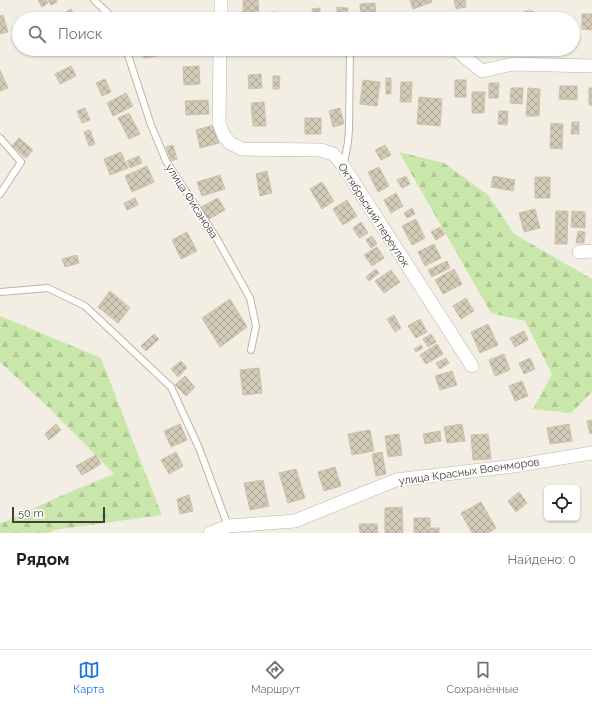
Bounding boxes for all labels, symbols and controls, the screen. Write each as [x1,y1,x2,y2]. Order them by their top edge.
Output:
search box [12,12,580,56]
icon: search [26,23,48,45]
text: Поиск [58,25,103,43]
street label: Октябрьский переулок [335,161,412,270]
street label: улица Фисанова [163,162,221,241]
street label: улица Красных Военморов [398,455,540,488]
map controls [544,485,580,521]
button: locate [544,485,580,521]
scale bar [12,505,105,524]
text: 50 m [18,507,44,520]
text: Рядом [16,549,69,569]
text: Найдено: 0 [507,552,576,567]
tab: Карта [73,659,104,696]
tab: Маршрут [251,659,300,696]
tab: Сохранённые [447,659,519,696]

